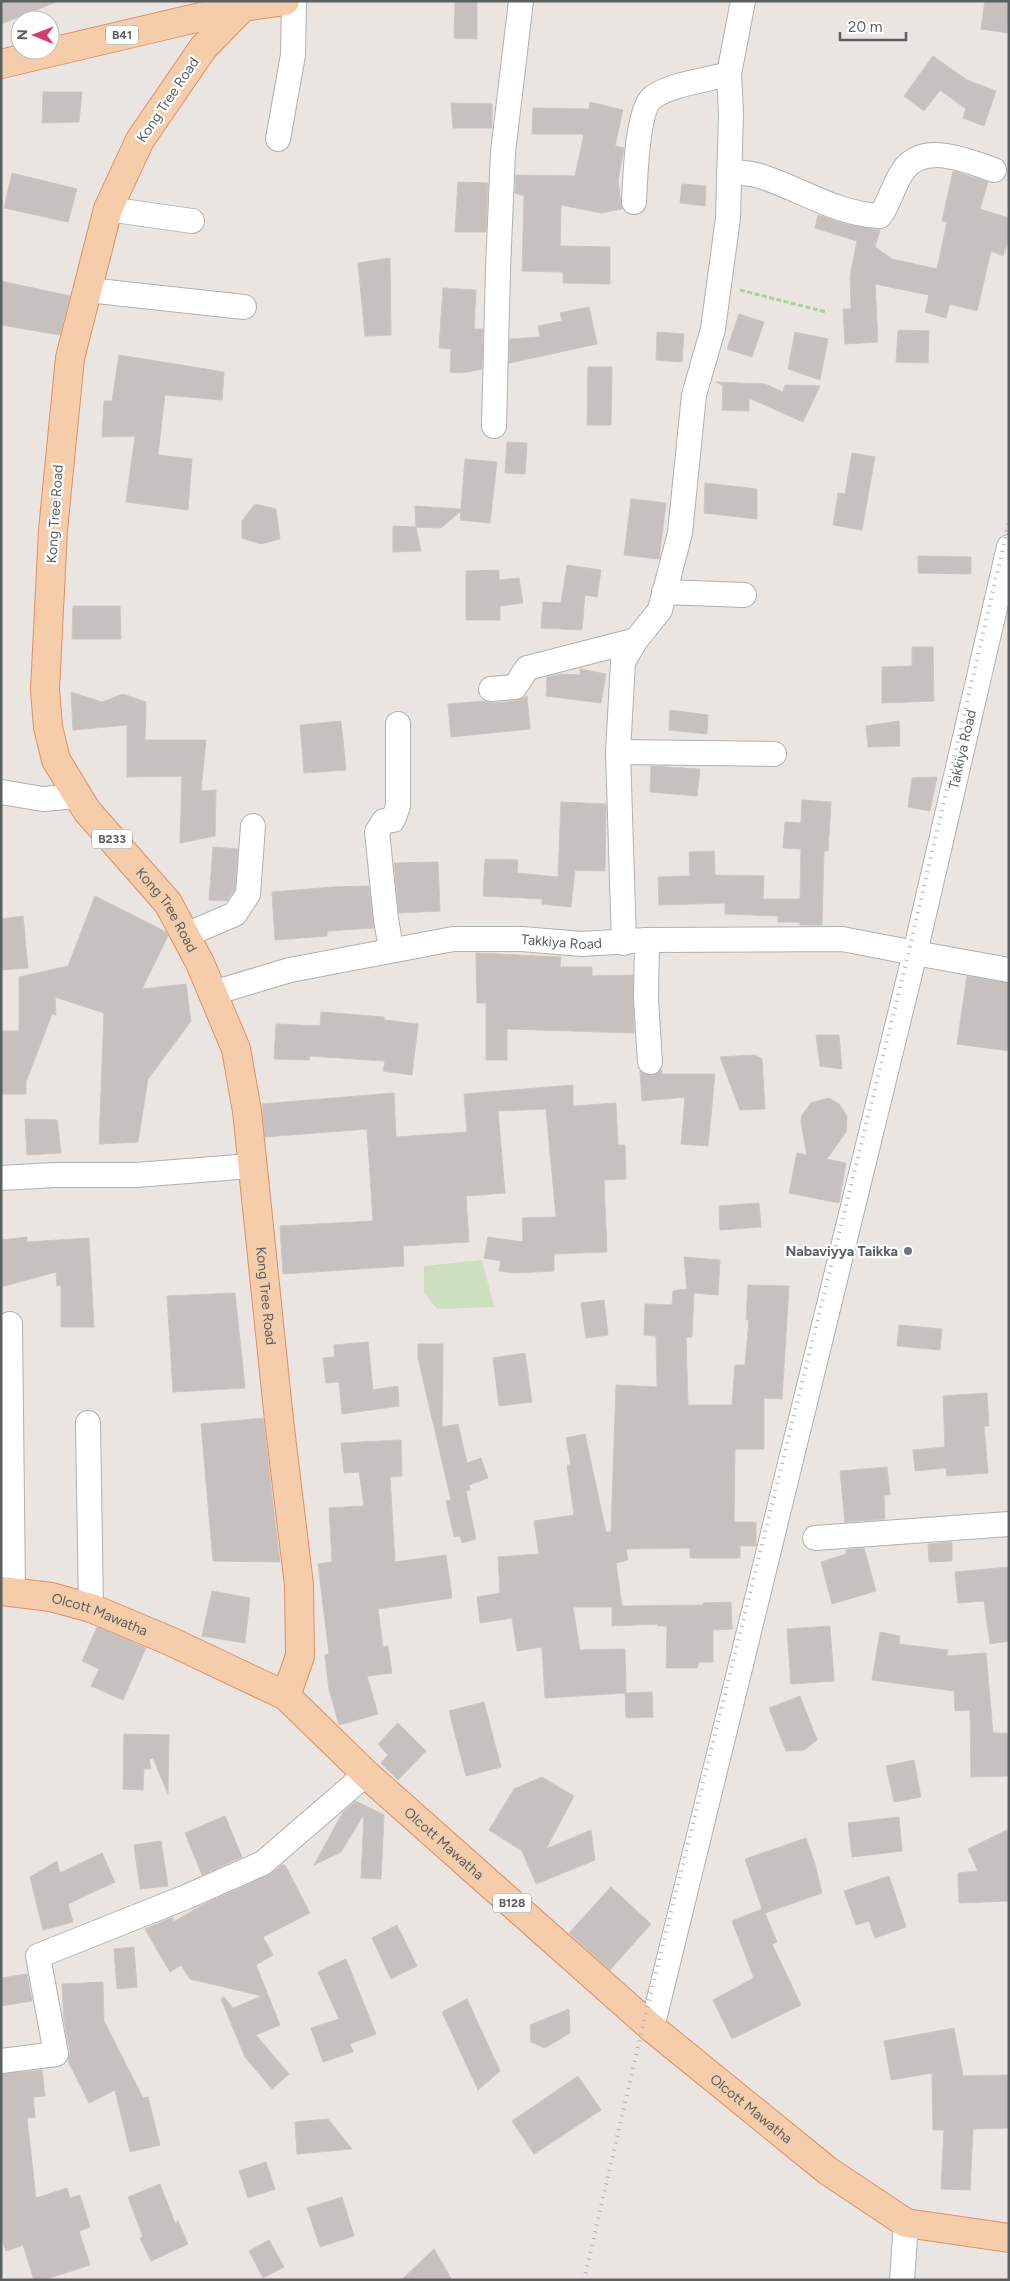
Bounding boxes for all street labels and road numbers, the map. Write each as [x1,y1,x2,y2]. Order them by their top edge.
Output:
road number: B41 [106,26,138,44]
street label: Kong Tree Road [133,54,203,146]
street label: Kong Tree Road [43,464,67,564]
street label: Takkiya Road [945,708,980,791]
road number: B233 [92,830,132,849]
street label: Kong Tree Road [132,864,201,955]
street label: Takkiya Road [521,930,602,953]
street label: Kong Tree Road [253,1246,280,1346]
street label: Olcott Mawatha [50,1589,150,1639]
street label: Olcott Mawatha [401,1804,487,1883]
road number: B128 [493,1894,531,1912]
street label: Olcott Mawatha [707,2070,796,2147]

